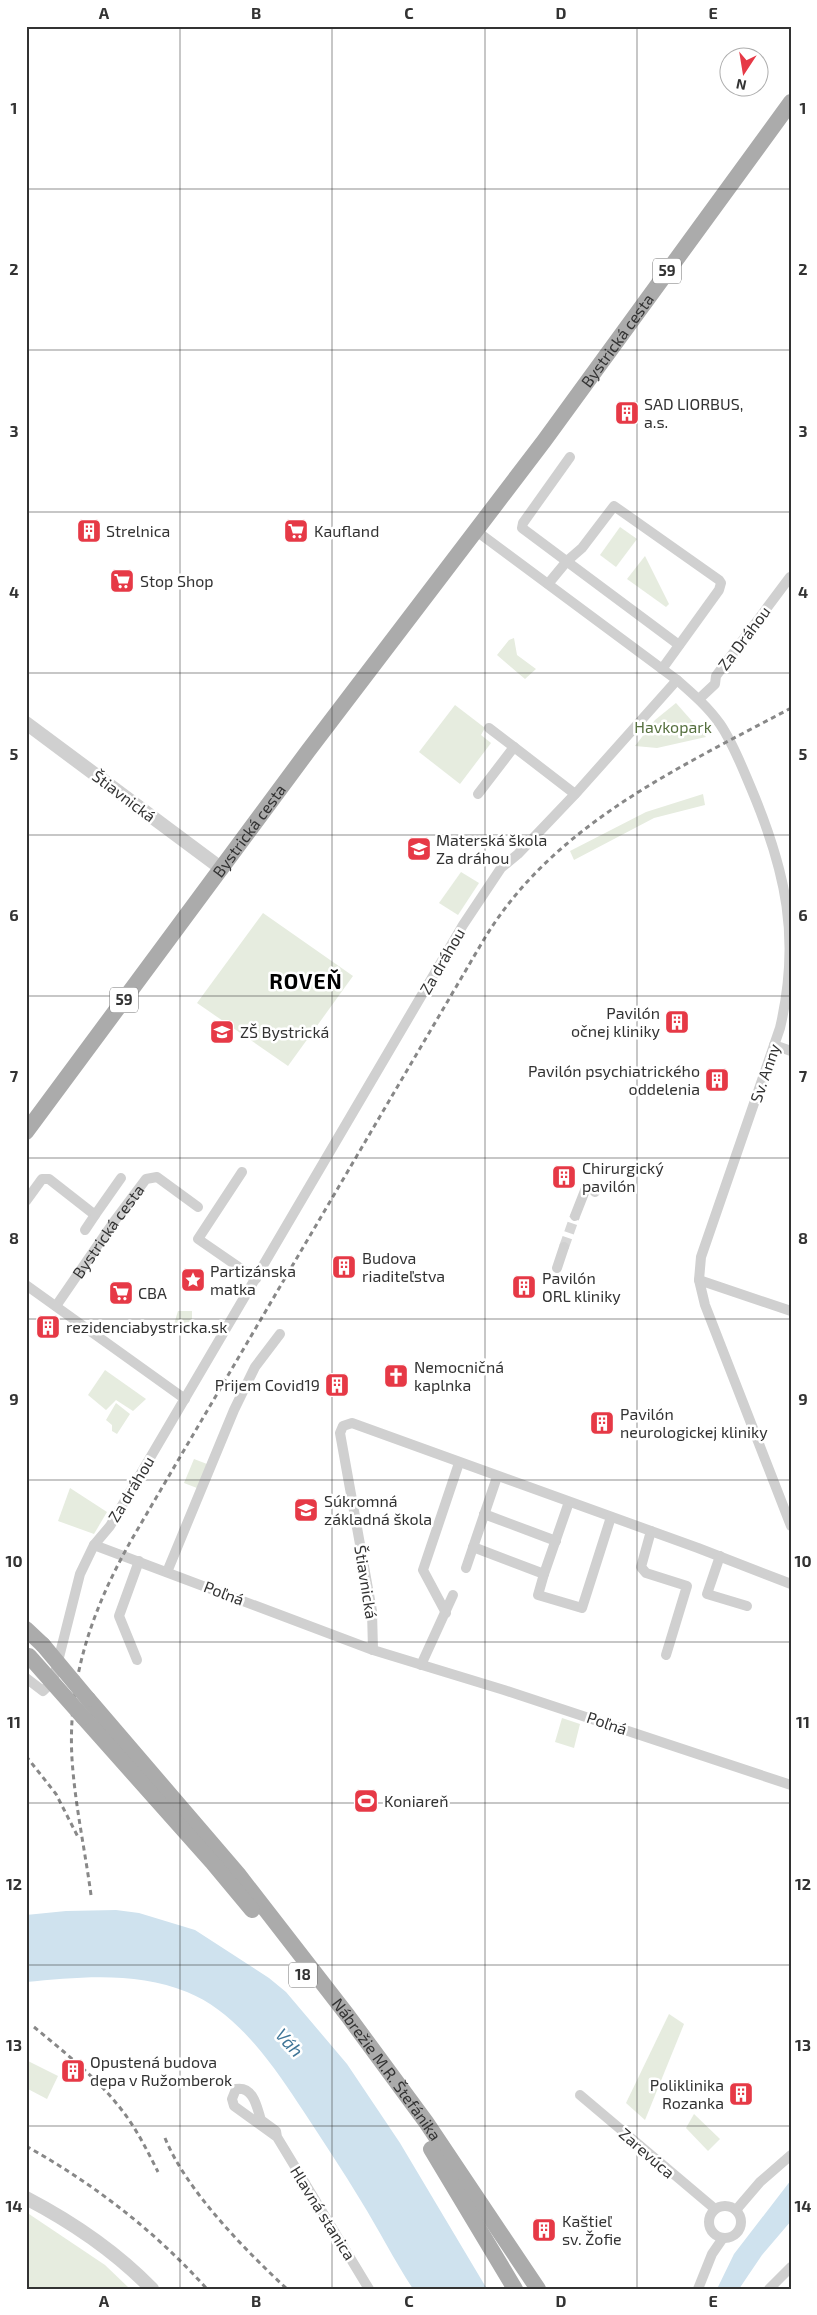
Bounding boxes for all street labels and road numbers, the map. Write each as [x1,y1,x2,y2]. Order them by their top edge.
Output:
road number: 59 [653,258,681,284]
street label: Bystrická cesta [577,290,657,391]
street label: Za Dráhou [714,602,774,673]
street label: Štiavnická [89,766,160,826]
street label: Bystrická cesta [208,780,289,880]
street label: Za dráhou [415,924,468,997]
road number: 59 [110,988,138,1012]
street label: Sv. Anny [746,1041,784,1105]
street label: Bystrická cesta [68,1180,148,1282]
street label: Za dráhou [104,1452,158,1525]
street label: Štiavnická [351,1544,382,1620]
street label: Poľná [202,1576,247,1609]
street label: Poľná [585,1707,630,1738]
road number: 18 [289,1962,317,1988]
street label: Nábrežie M.R. Štefánika [329,1994,446,2144]
street label: Zarevúca [616,2124,679,2182]
street label: Hlavná stanica [287,2162,360,2263]

